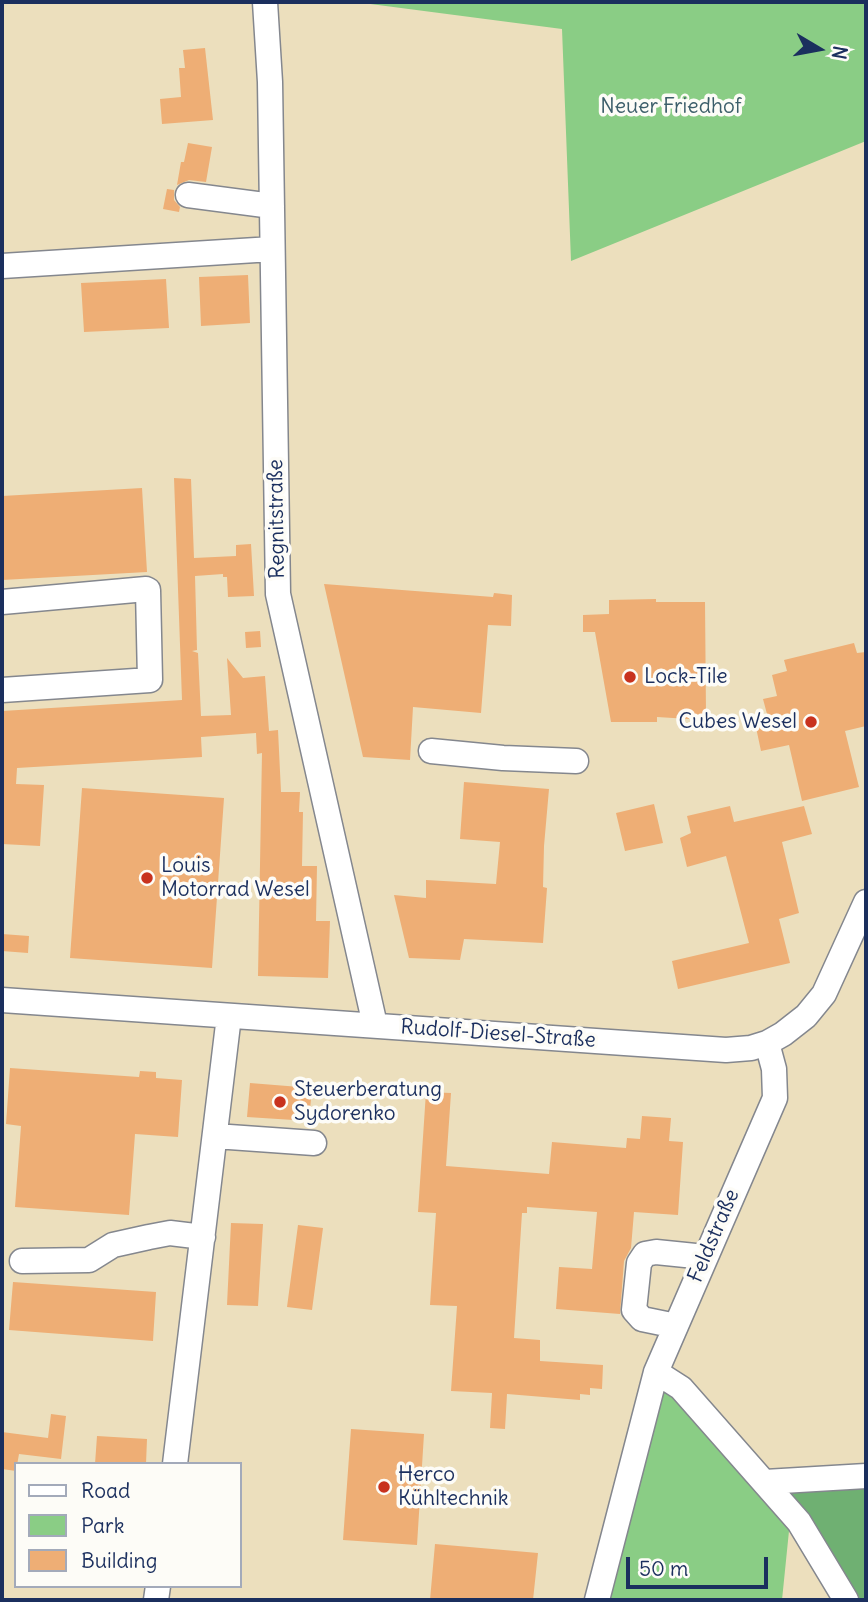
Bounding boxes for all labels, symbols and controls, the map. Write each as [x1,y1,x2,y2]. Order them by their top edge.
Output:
north arrow [784,14,854,84]
text: N [827,44,853,61]
park label: Neuer Friedhof [600,94,742,120]
street label: Regnitstraße [263,459,291,579]
place label: Lock-Tile [644,664,728,690]
marker: Lock-Tile [622,669,638,685]
place label: Cubes Wesel [679,709,797,735]
marker: Cubes Wesel [803,714,819,730]
place label: Louis Motorrad Wesel [161,853,310,903]
marker: Louis Motorrad Wesel [139,870,155,886]
street label: Rudolf-Diesel-Straße [399,1015,597,1053]
place label: Steuerberatung Sydorenko [294,1077,442,1127]
marker: Steuerberatung Sydorenko [272,1094,288,1110]
street label: Feldstraße [683,1186,745,1286]
legend [14,1462,242,1588]
place label: Herco Kühltechnik [398,1462,508,1512]
text: Road [81,1477,130,1504]
marker: Herco Kühltechnik [376,1479,392,1495]
text: Park [81,1512,124,1539]
scale bar [630,1542,772,1586]
text: Building [81,1547,157,1574]
text: 50 m [639,1555,688,1582]

